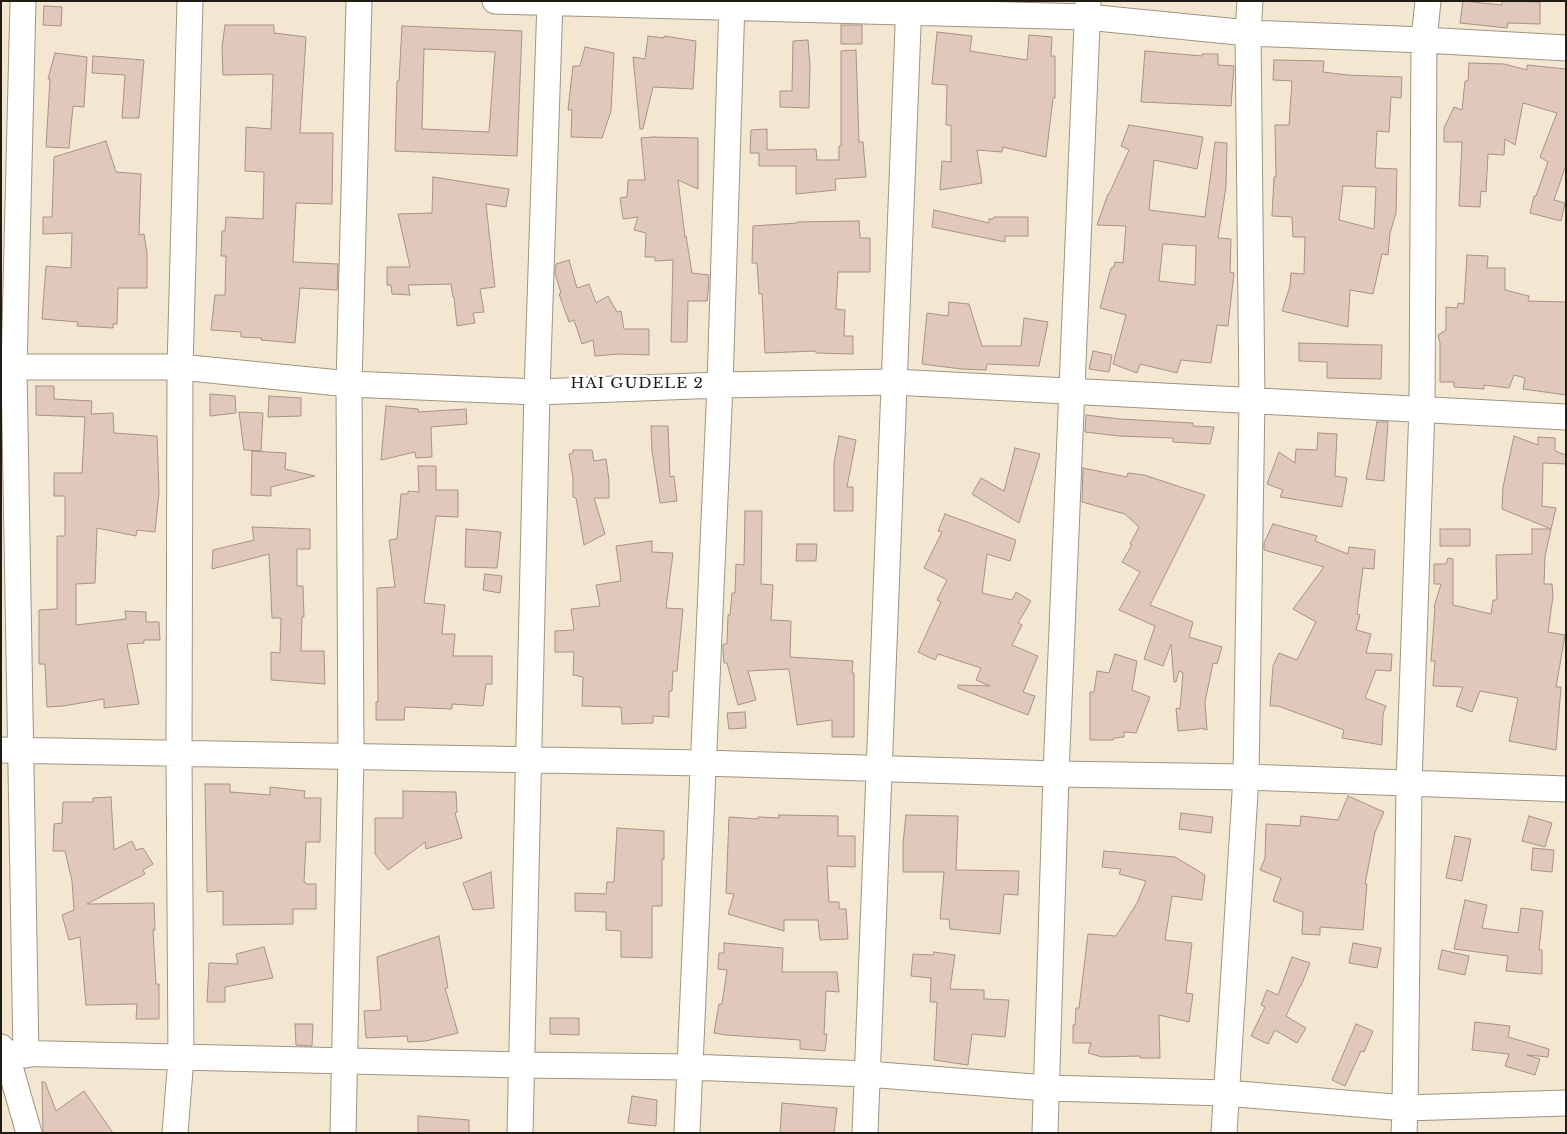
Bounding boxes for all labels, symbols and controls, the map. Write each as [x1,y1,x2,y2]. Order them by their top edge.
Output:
district label: HAI GUDELE 2 [569,375,705,393]

